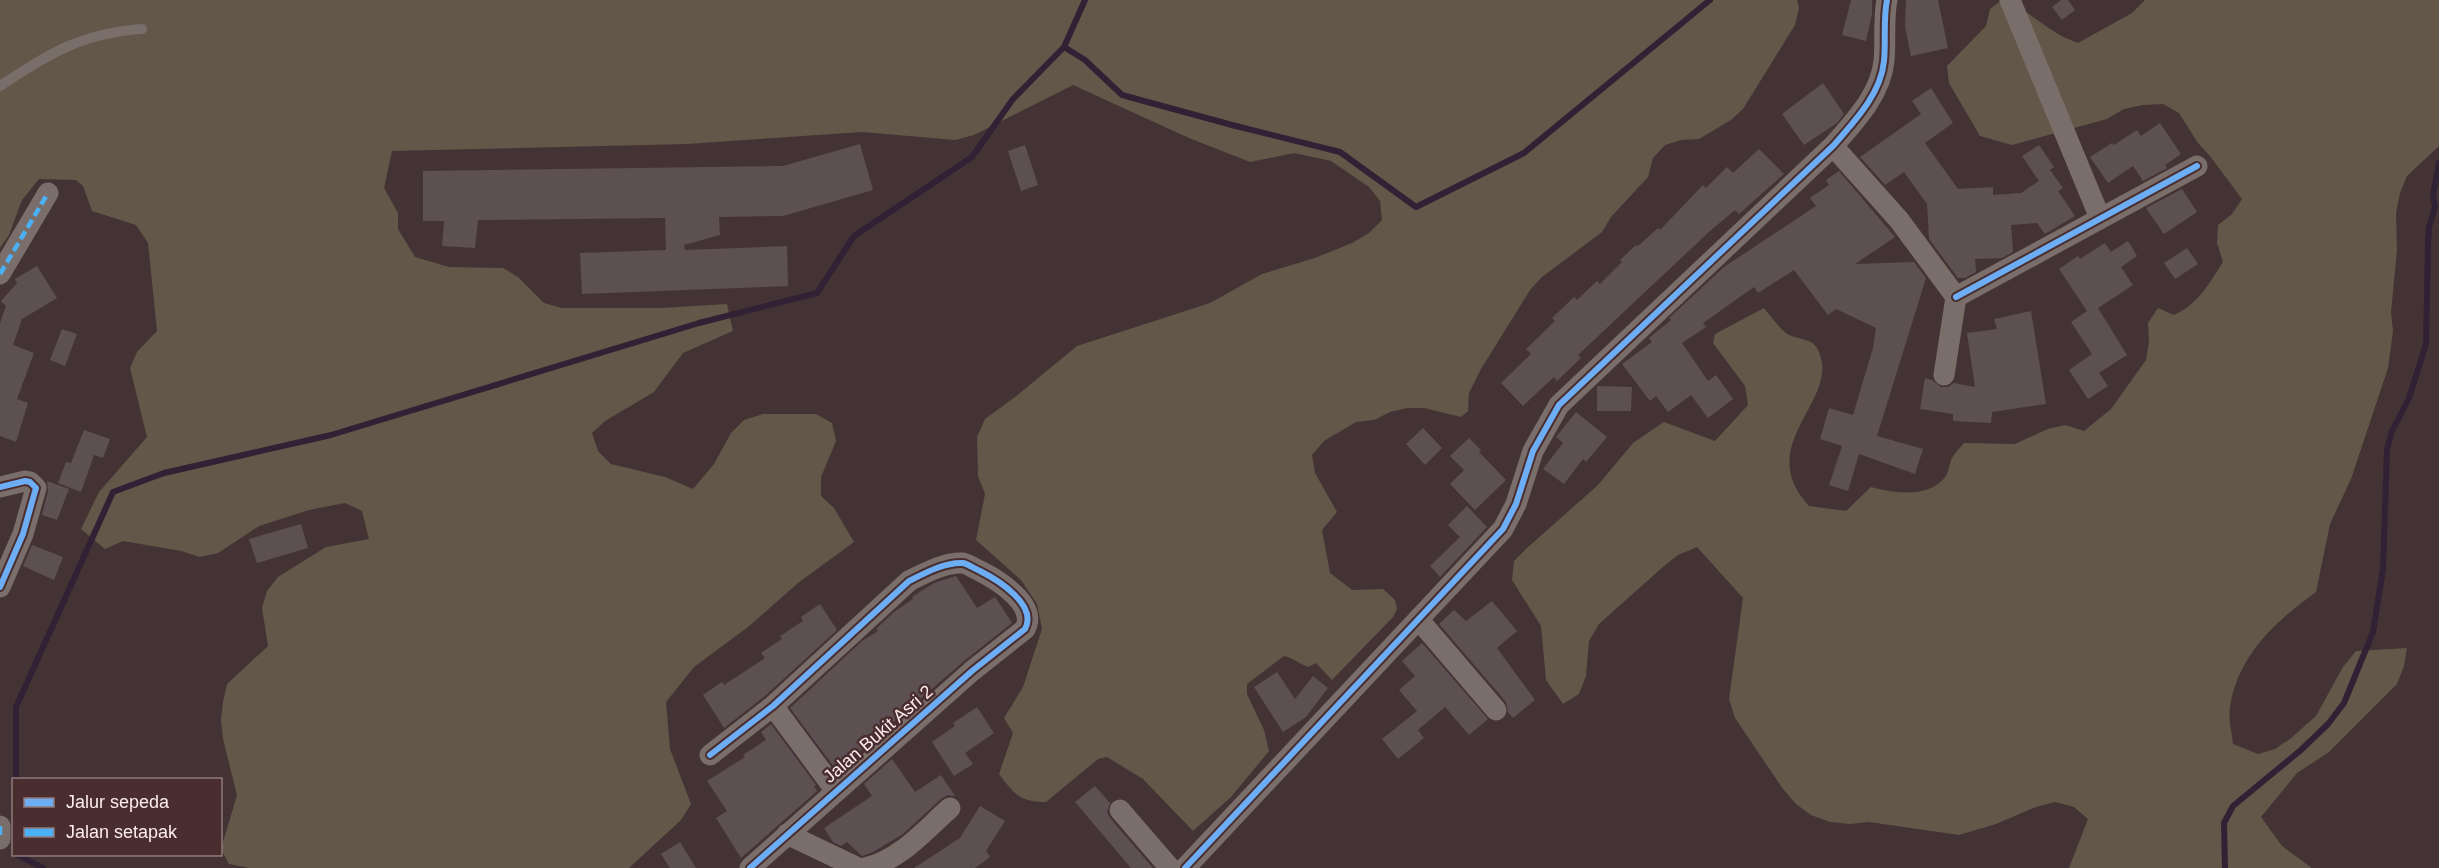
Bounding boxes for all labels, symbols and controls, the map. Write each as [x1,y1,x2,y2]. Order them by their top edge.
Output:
street label: Jalan Bukit Asri 2 [819,681,937,787]
legend [12,778,222,856]
text: Jalur sepeda [66,792,170,812]
text: Jalan setapak [66,822,178,842]

